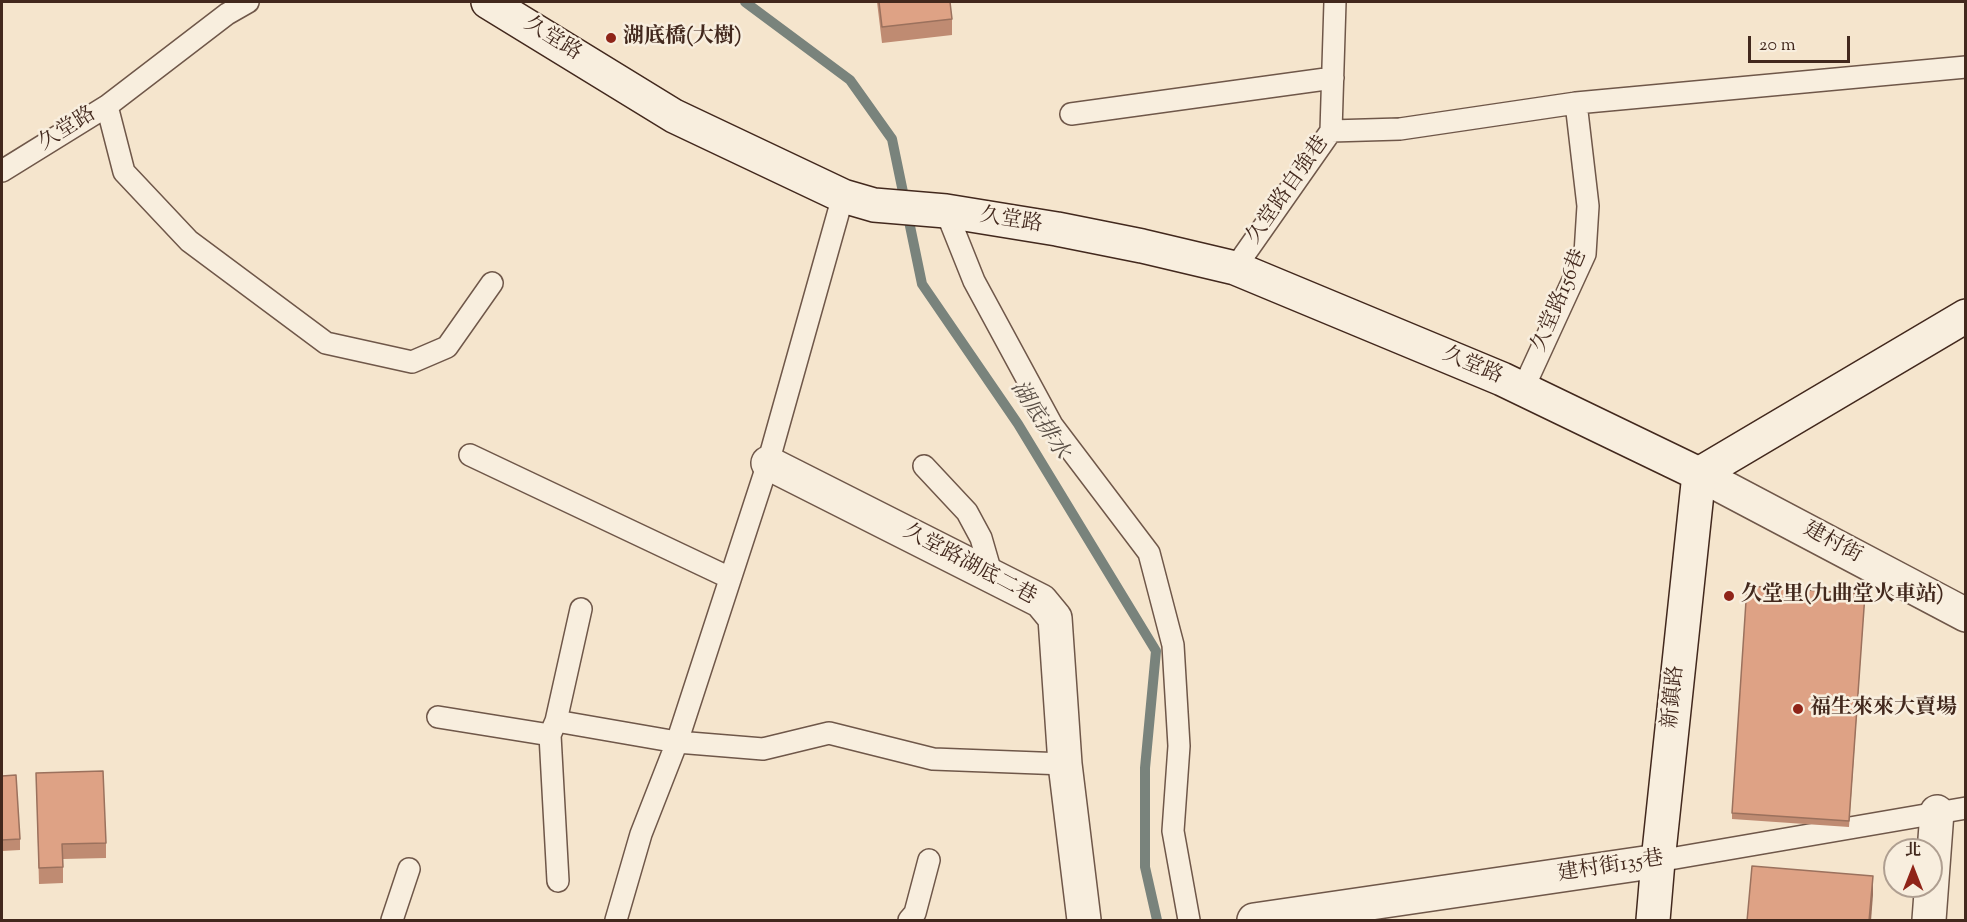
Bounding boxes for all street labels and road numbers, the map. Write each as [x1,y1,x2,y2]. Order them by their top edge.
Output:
street label: 久堂路 [519,13,585,67]
street label: 久堂路 [35,103,101,157]
street label: 久堂路自強巷 [1243,132,1335,250]
street label: 久堂路 [978,205,1044,239]
street label: 久堂路156巷 [1528,246,1594,356]
street label: 久堂路 [1438,343,1506,391]
street label: 建村街 [1798,518,1866,570]
street label: 久堂路湖底二巷 [898,520,1040,612]
street label: 新鎮路 [1659,664,1691,730]
street label: 建村街135巷 [1556,847,1666,889]

